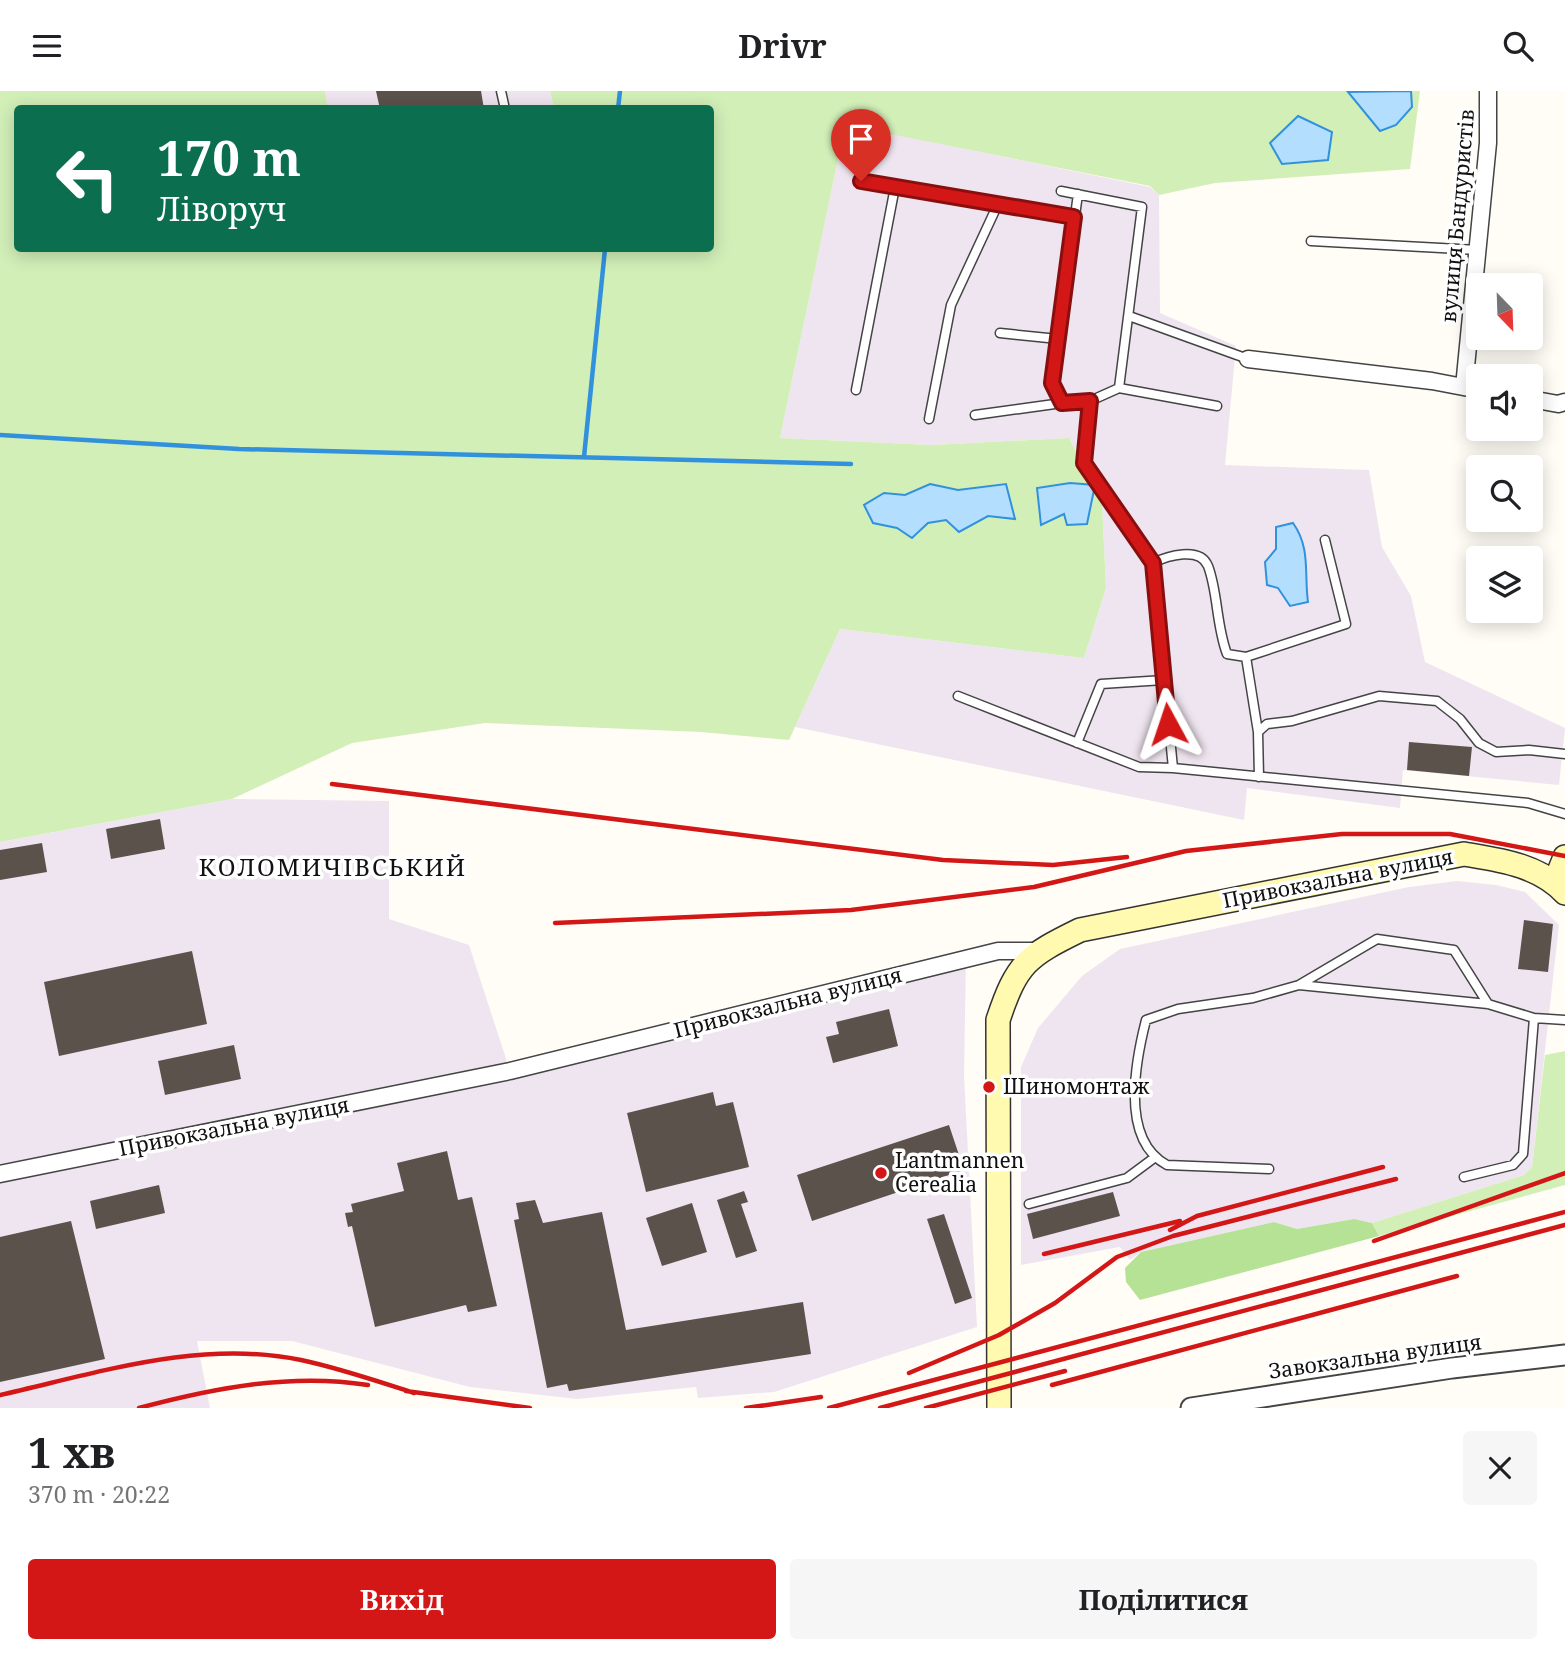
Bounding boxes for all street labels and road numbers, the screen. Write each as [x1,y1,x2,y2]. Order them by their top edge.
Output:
street label: вулиця Бандуристів [1434,108,1480,324]
street label: Привокзальна вулиця [1220,842,1456,914]
street label: Привокзальна вулиця [671,960,905,1044]
street label: Привокзальна вулиця [116,1090,352,1162]
street label: Завокзальна вулиця [1267,1327,1483,1385]

